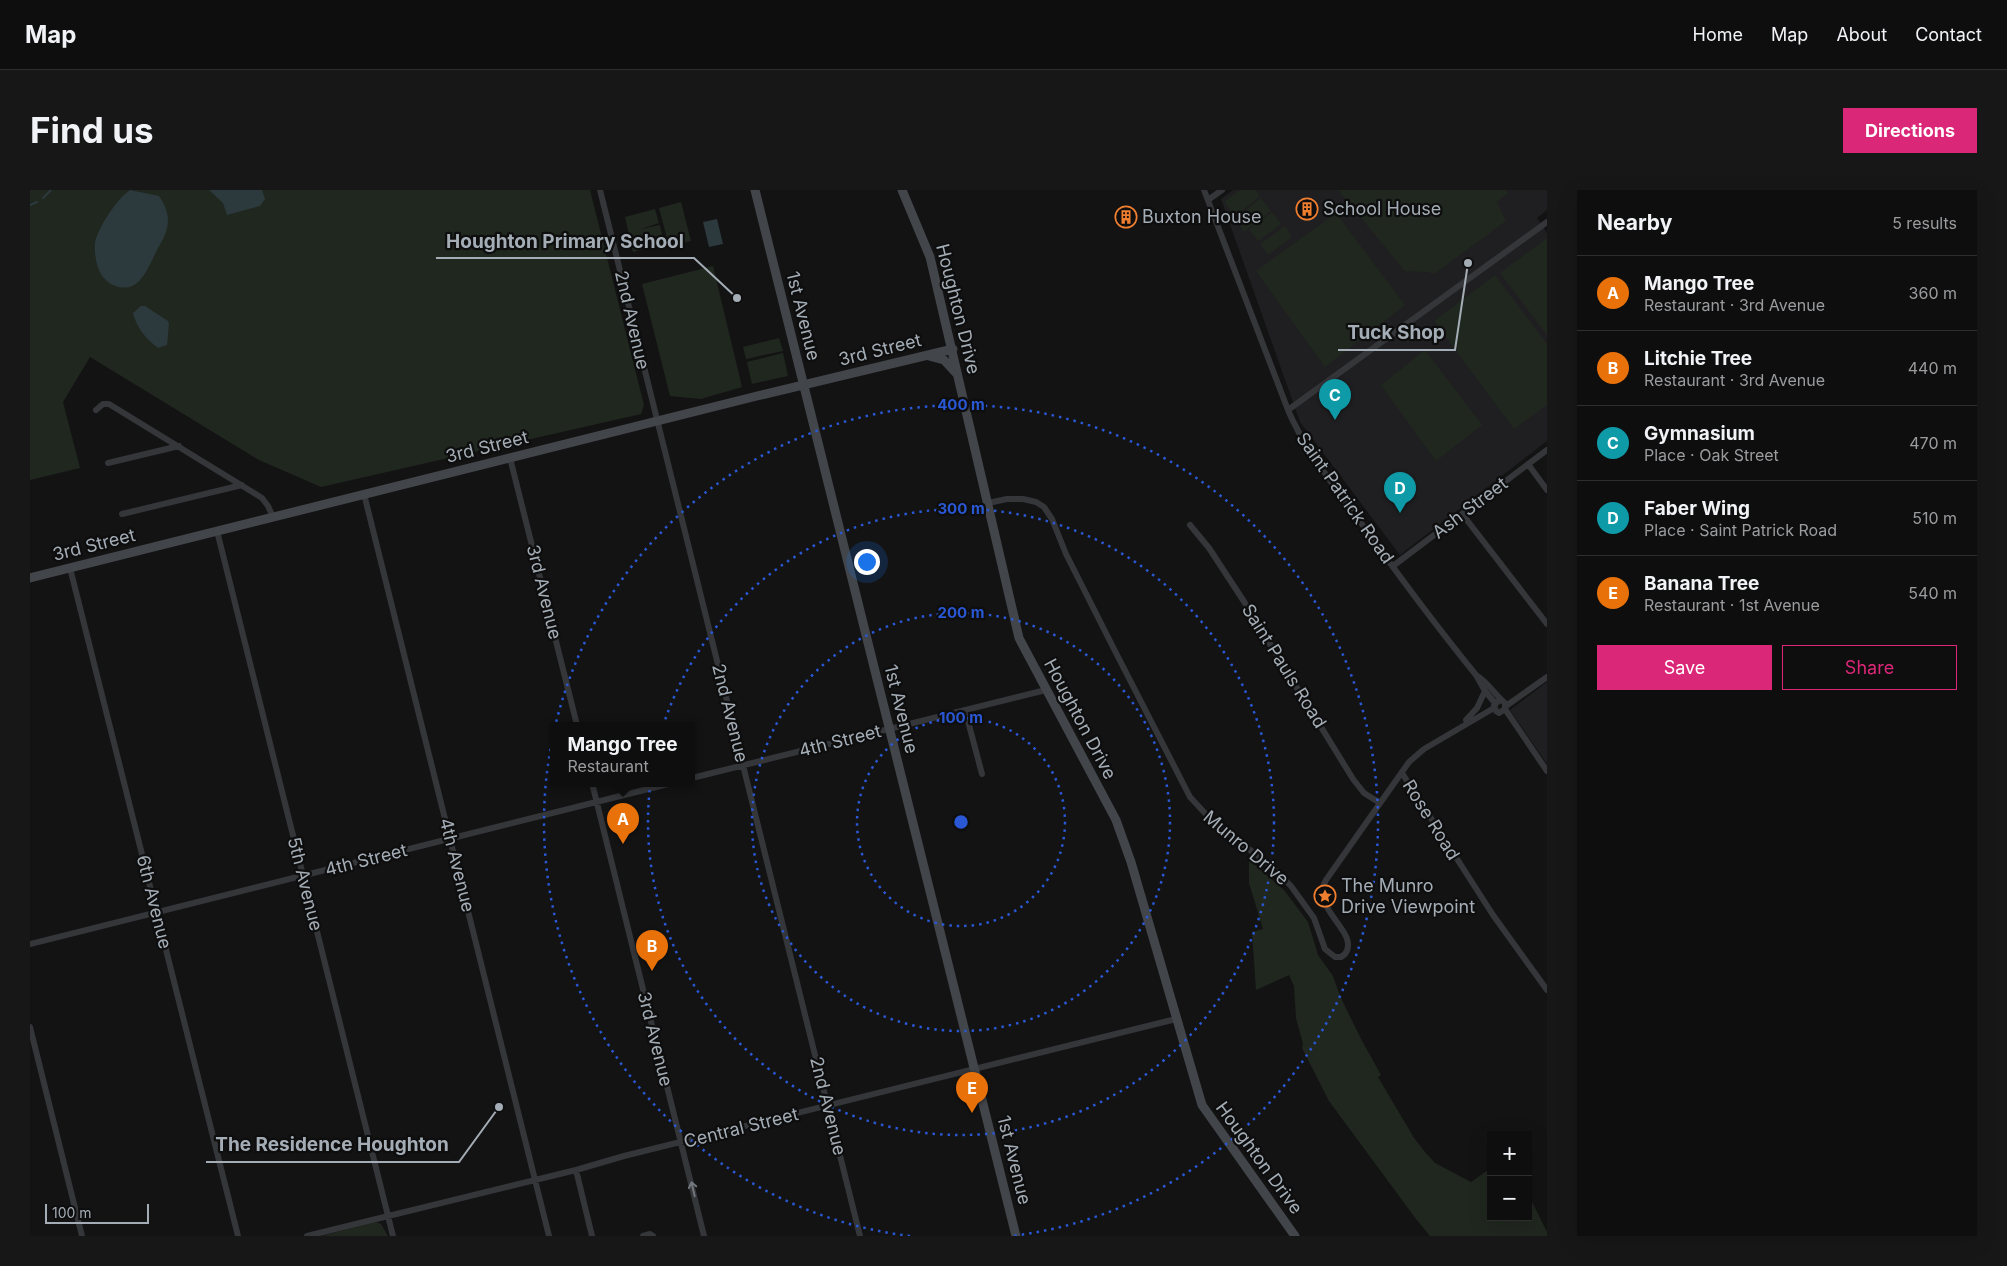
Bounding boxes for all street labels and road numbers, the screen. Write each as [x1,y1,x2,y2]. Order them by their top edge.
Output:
street label: Houghton Drive [932,242,985,376]
street label: 2nd Avenue [611,268,654,371]
street label: 1st Avenue [782,269,825,363]
street label: 3rd Street [836,329,924,370]
street label: 3rd Street [443,426,531,467]
street label: Saint Patrick Road [1292,428,1399,567]
street label: Ash Street [1428,473,1511,543]
street label: 3rd Street [50,524,138,565]
street label: 3rd Avenue [523,542,566,641]
street label: Saint Pauls Road [1238,600,1331,732]
street label: Houghton Drive [1040,655,1121,783]
street label: 2nd Avenue [708,661,753,764]
street label: 1st Avenue [880,662,923,756]
street label: 4th Street [797,720,883,761]
street label: Rose Road [1399,776,1464,864]
street label: Munro Drive [1200,806,1293,889]
street label: 4th Avenue [436,816,479,914]
street label: 5th Avenue [284,835,327,933]
street label: 4th Street [323,839,409,880]
street label: 6th Avenue [133,853,176,951]
street label: 3rd Avenue [634,989,677,1088]
street label: 2nd Avenue [806,1054,851,1157]
street label: Houghton Drive [1212,1098,1307,1218]
street label: Central Street [681,1103,800,1152]
street label: 1st Avenue [993,1113,1036,1207]

